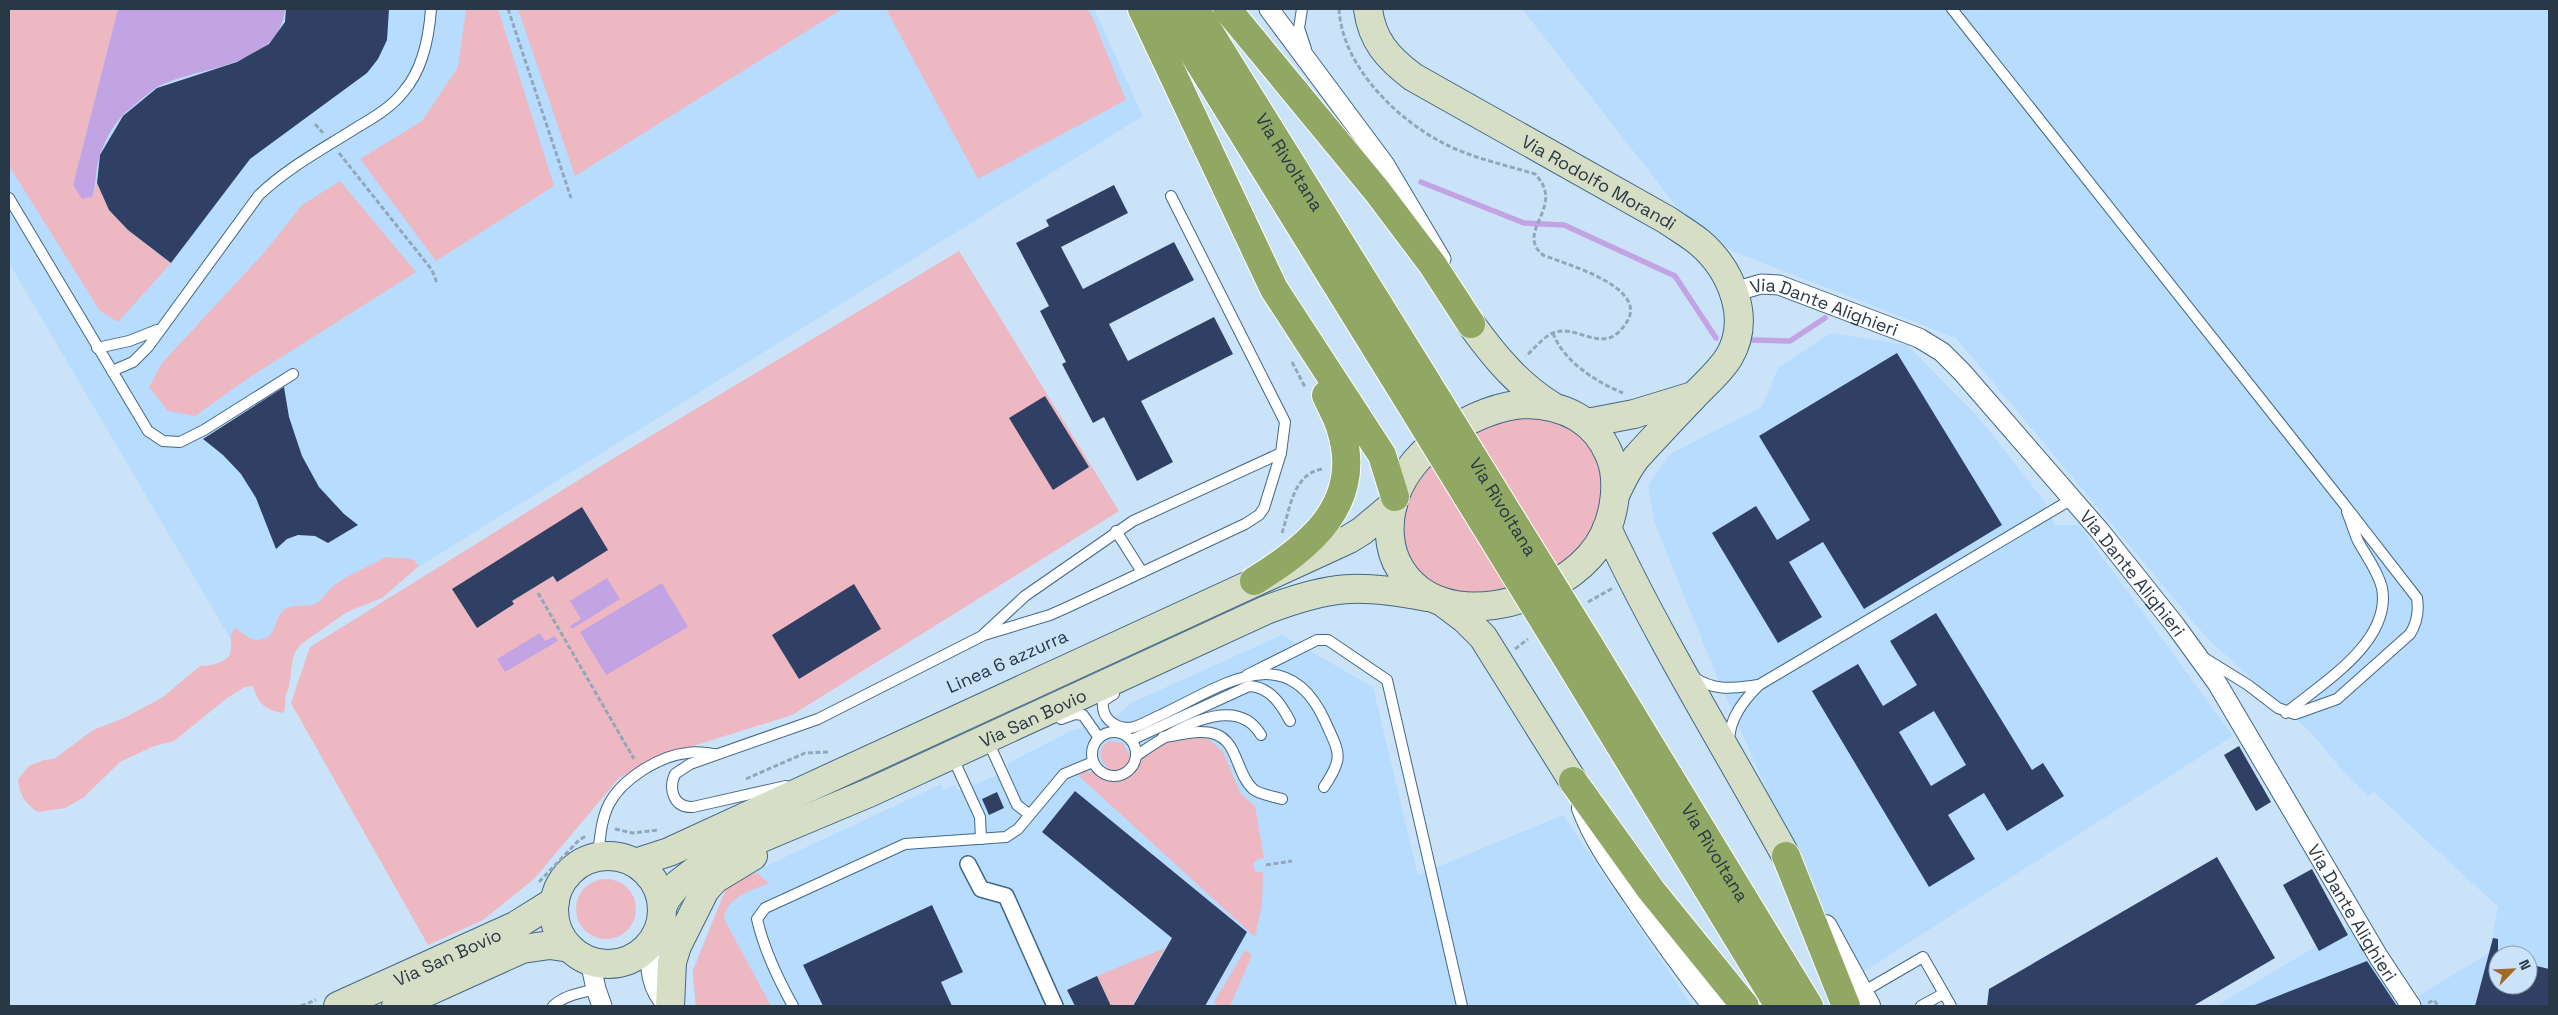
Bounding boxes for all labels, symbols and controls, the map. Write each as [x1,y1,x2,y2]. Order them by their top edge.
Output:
street label: Via Rivoltana [1251,109,1329,215]
street label: Via Rodolfo Morandi [1518,129,1681,235]
street label: Via Dante Alighieri [1747,273,1902,341]
street label: Via Rivoltana [1465,453,1543,560]
street label: Via Dante Alighieri [2075,505,2191,641]
street label: Linea 6 azzurra [943,624,1071,698]
street label: Via San Bovio [975,683,1090,752]
street label: Via Rivoltana [1677,799,1754,906]
street label: Via Dante Alighieri [2303,840,2403,985]
street label: Via San Bovio [390,922,505,991]
north arrow [2488,945,2538,995]
text: N [2515,957,2535,973]

